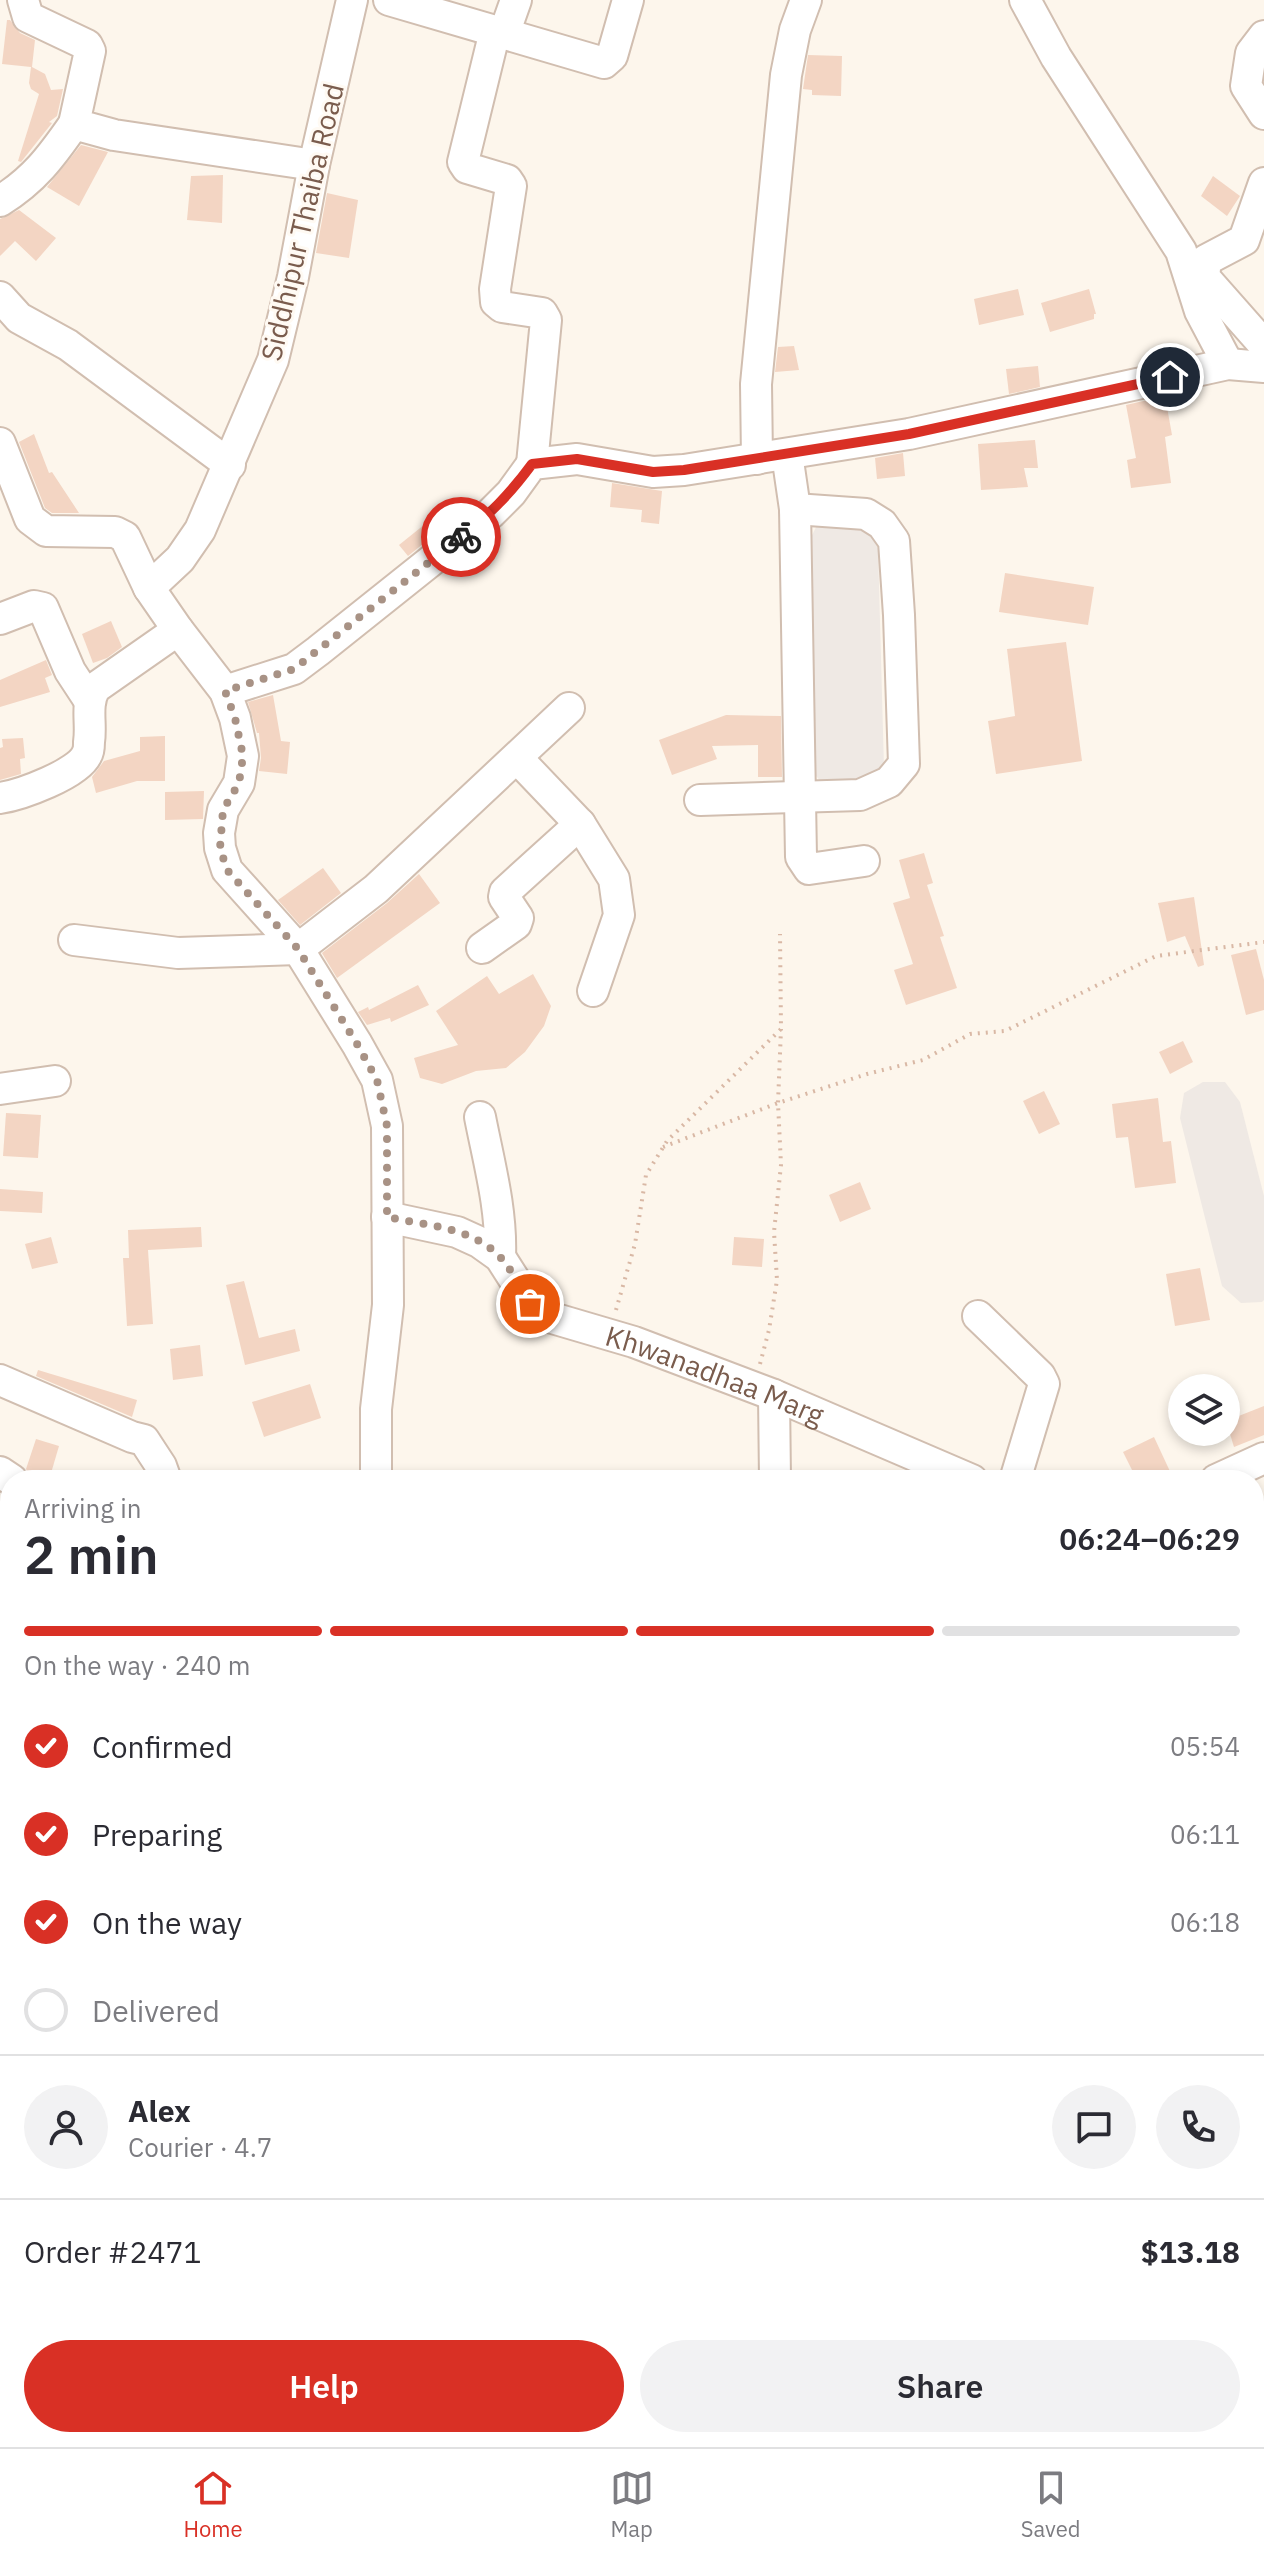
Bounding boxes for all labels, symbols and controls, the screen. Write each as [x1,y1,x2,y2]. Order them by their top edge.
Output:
street label: Siddhipur Thaiba Road [252,80,352,364]
pin [1136,343,1204,411]
icon: home [1148,355,1192,399]
courier [421,497,501,577]
icon: bike [439,515,483,559]
pin [496,1270,564,1338]
icon: bag [508,1282,552,1326]
street label: Khwanadhaa Marg [601,1316,830,1433]
map controls [1168,1374,1240,1446]
button: layers [1168,1374,1240,1446]
text: Arriving in [24,1491,141,1525]
text: 06:24–06:29 [1059,1519,1240,1558]
text: 2 min [24,1521,159,1588]
text: On the way · 240 m [24,1648,250,1682]
icon: check [24,1724,68,1768]
text: Confirmed [92,1727,233,1766]
text: 05:54 [1170,1729,1240,1763]
icon: check [24,1812,68,1856]
text: Preparing [92,1815,222,1854]
text: 06:11 [1170,1817,1240,1851]
icon: check [24,1900,68,1944]
text: On the way [92,1903,242,1942]
text: 06:18 [1170,1905,1240,1939]
text: Delivered [92,1991,220,2030]
button: person [24,2085,108,2169]
button: chat [1052,2085,1136,2169]
button: phone [1156,2085,1240,2169]
text: Alex [128,2091,191,2130]
text: Courier · 4.7 [128,2130,272,2164]
text: Order #2471 [24,2232,201,2271]
text: $13.18 [1141,2232,1240,2271]
button: Help [24,2340,624,2432]
button: Share [640,2340,1240,2432]
tab: Home [183,2466,243,2543]
tab: Map [610,2466,654,2543]
tab: Saved [1021,2466,1080,2543]

